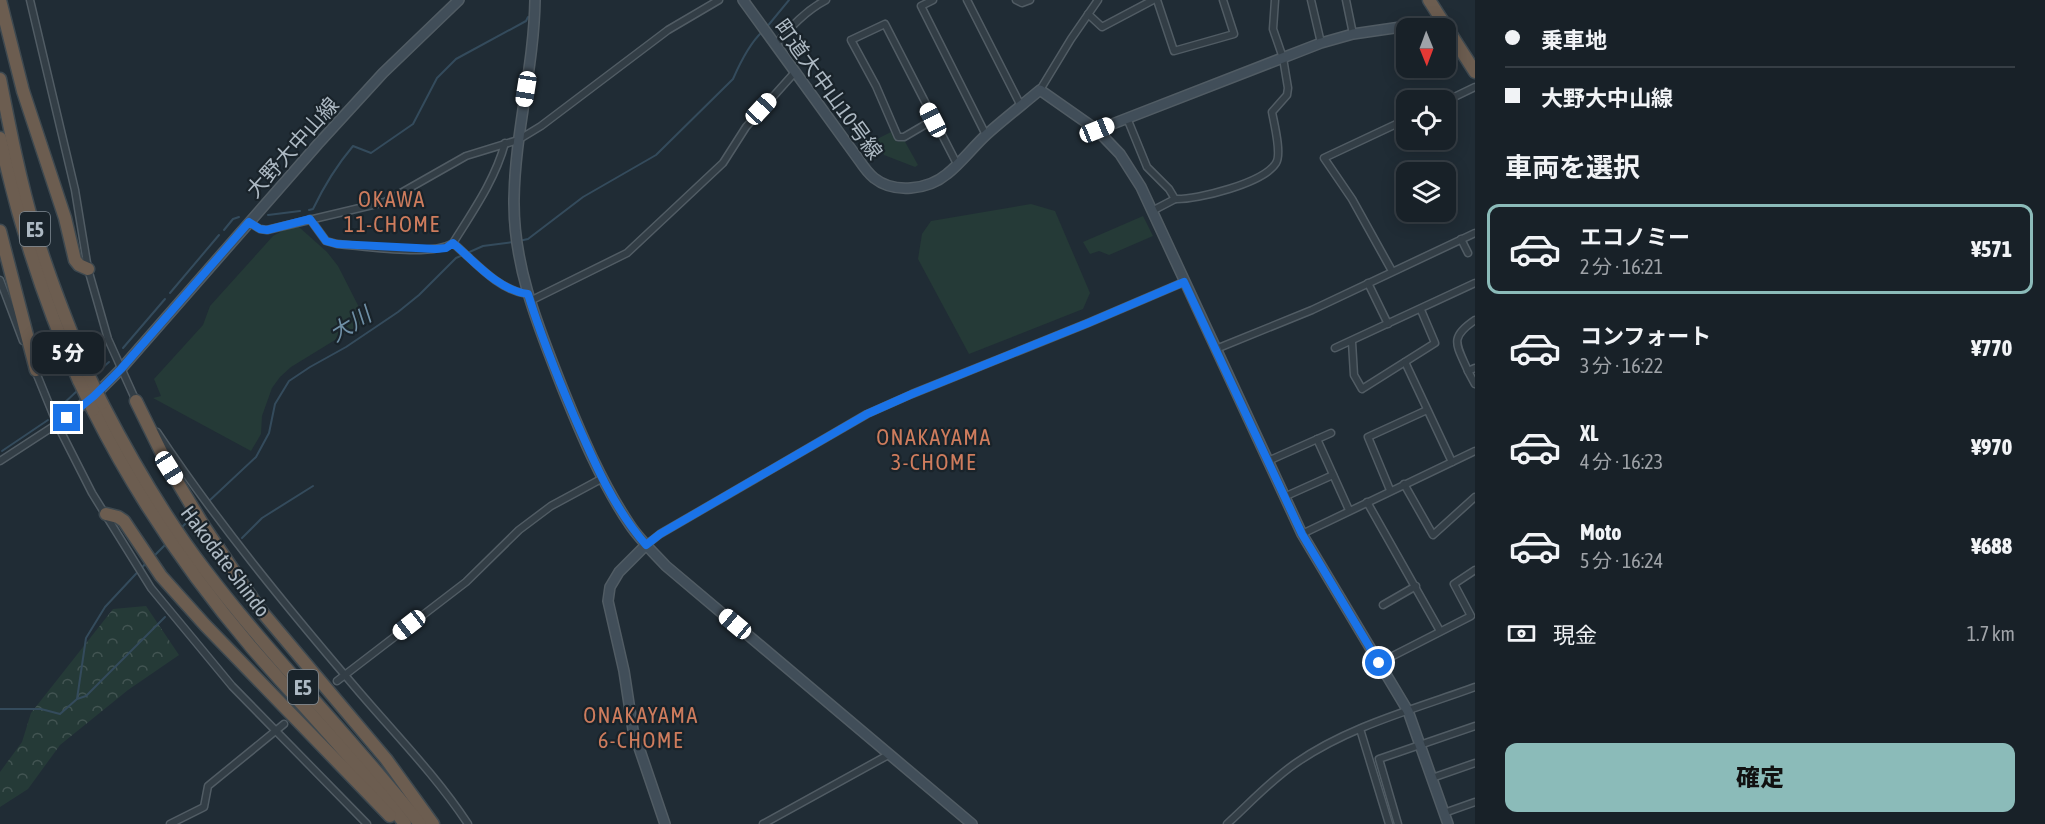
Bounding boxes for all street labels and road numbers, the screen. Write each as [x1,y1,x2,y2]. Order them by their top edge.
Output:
street label: 町道大中山10号線 [770,14,888,164]
street label: 大野大中山線 [241,92,343,202]
road number: E5 [20,212,50,246]
street label: Hakodate Shindo [177,501,275,621]
road number: E5 [288,670,318,704]

